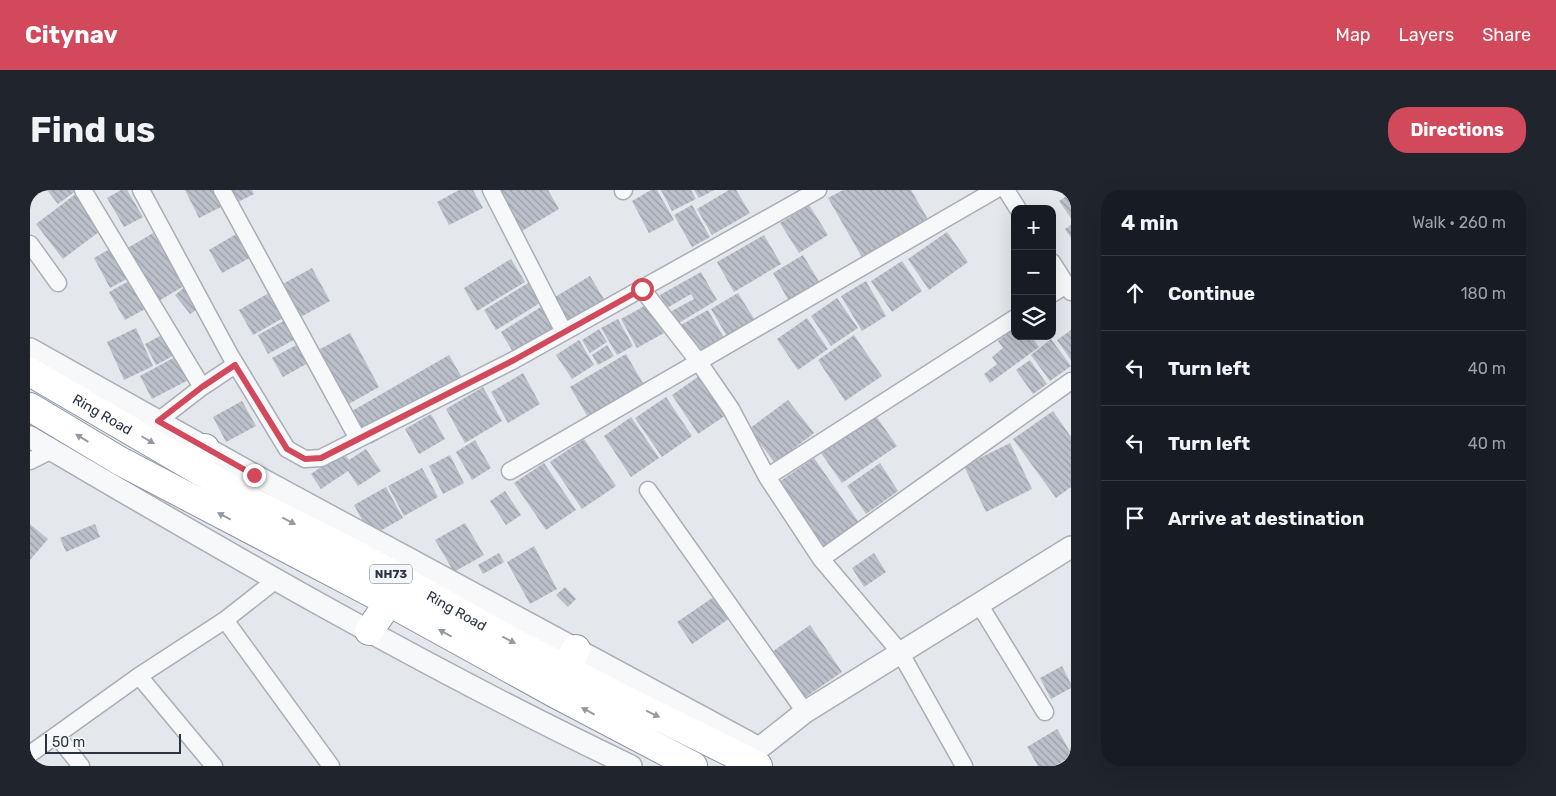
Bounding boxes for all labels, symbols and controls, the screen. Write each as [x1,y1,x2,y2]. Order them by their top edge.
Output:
text: Citynav [25,21,118,49]
text: Map [1336,24,1371,46]
text: Layers [1399,24,1454,46]
text: Share [1482,24,1531,46]
button: Directions [1388,107,1526,153]
text: Find us [30,109,155,151]
map controls [1011,205,1056,340]
button: + [1011,205,1056,250]
text: 4 min [1121,210,1179,235]
text: Walk · 260 m [1412,213,1506,232]
button: − [1011,250,1056,295]
route start [631,278,654,301]
icon: ahead [1121,279,1149,307]
text: Continue [1168,282,1255,305]
text: 180 m [1461,284,1506,303]
button: layers [1011,295,1056,340]
icon: left [1121,354,1149,382]
text: Turn left [1168,357,1250,380]
text: 40 m [1468,359,1506,378]
street label: Ring Road [69,391,135,439]
icon: left [1121,429,1149,457]
text: Turn left [1168,432,1250,455]
one-way arrow [75,434,89,443]
text: 40 m [1468,434,1506,453]
one-way arrow [141,436,154,445]
route end [243,464,266,487]
icon: arrive [1121,504,1149,532]
text: Arrive at destination [1168,507,1364,530]
one-way arrow [217,512,232,520]
one-way arrow [282,517,296,525]
road number: NH73 [370,564,412,584]
street label: Ring Road [423,588,489,635]
one-way arrow [438,629,453,637]
one-way arrow [501,636,516,644]
one-way arrow [581,707,595,715]
one-way arrow [646,710,660,718]
scale bar [45,731,181,754]
text: 50 m [52,734,85,751]

